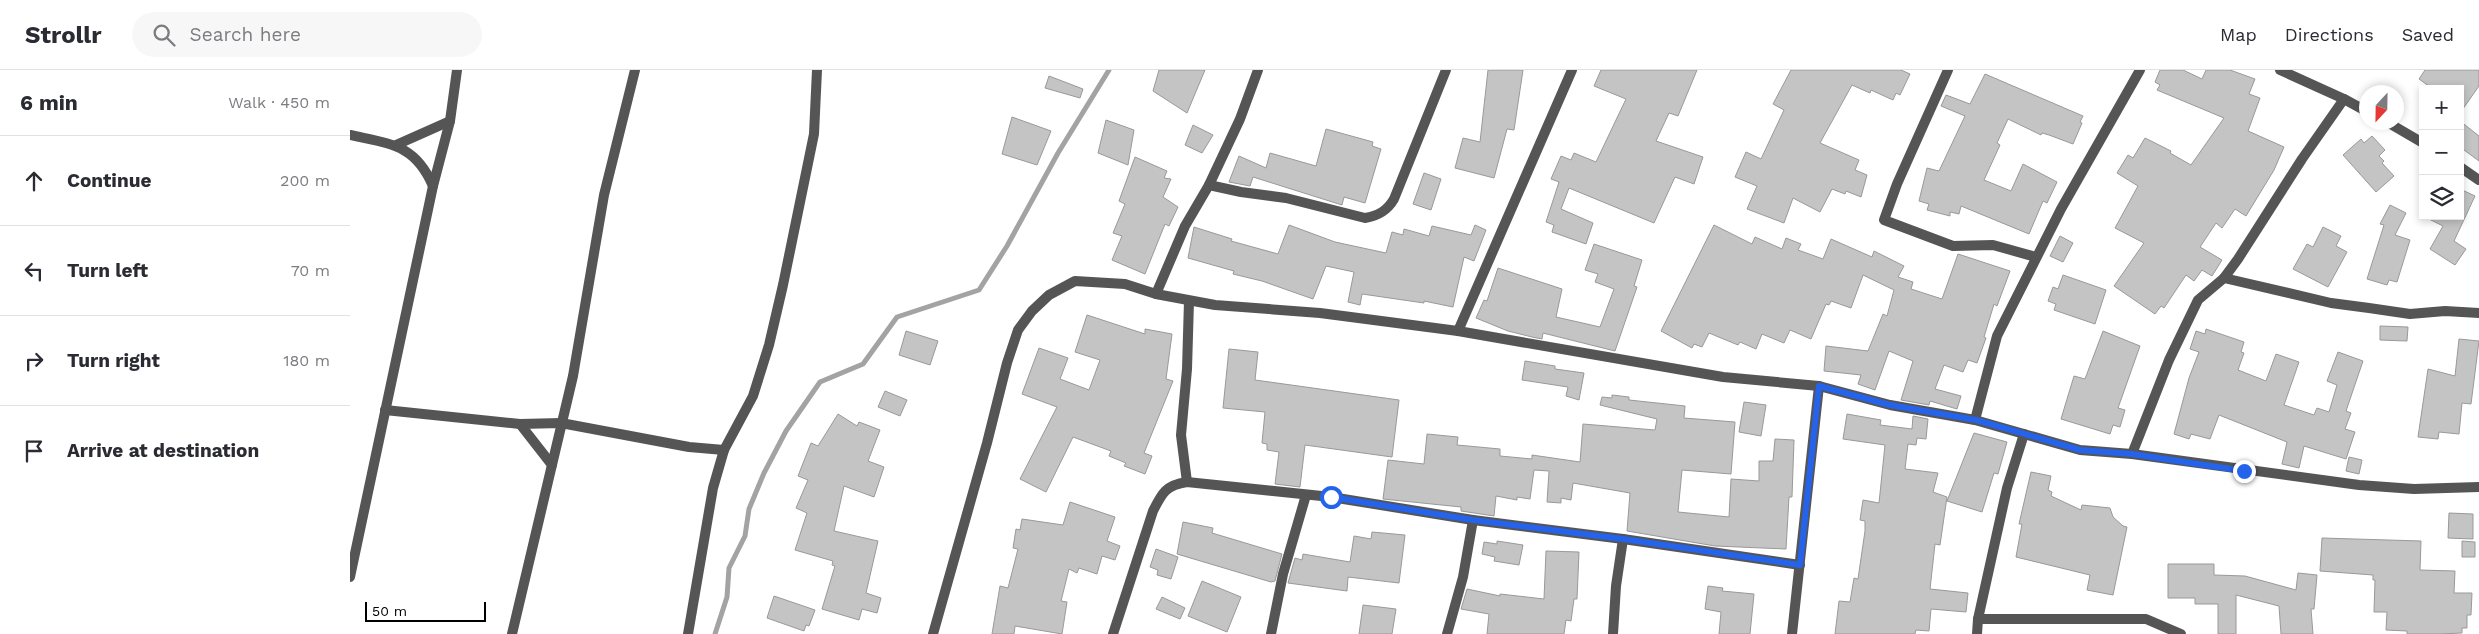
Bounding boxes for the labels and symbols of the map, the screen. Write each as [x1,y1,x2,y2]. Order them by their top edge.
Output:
north arrow [2359,85,2404,130]
route end [2233,460,2256,483]
route start [1320,486,1343,509]
scale bar [365,599,486,622]

